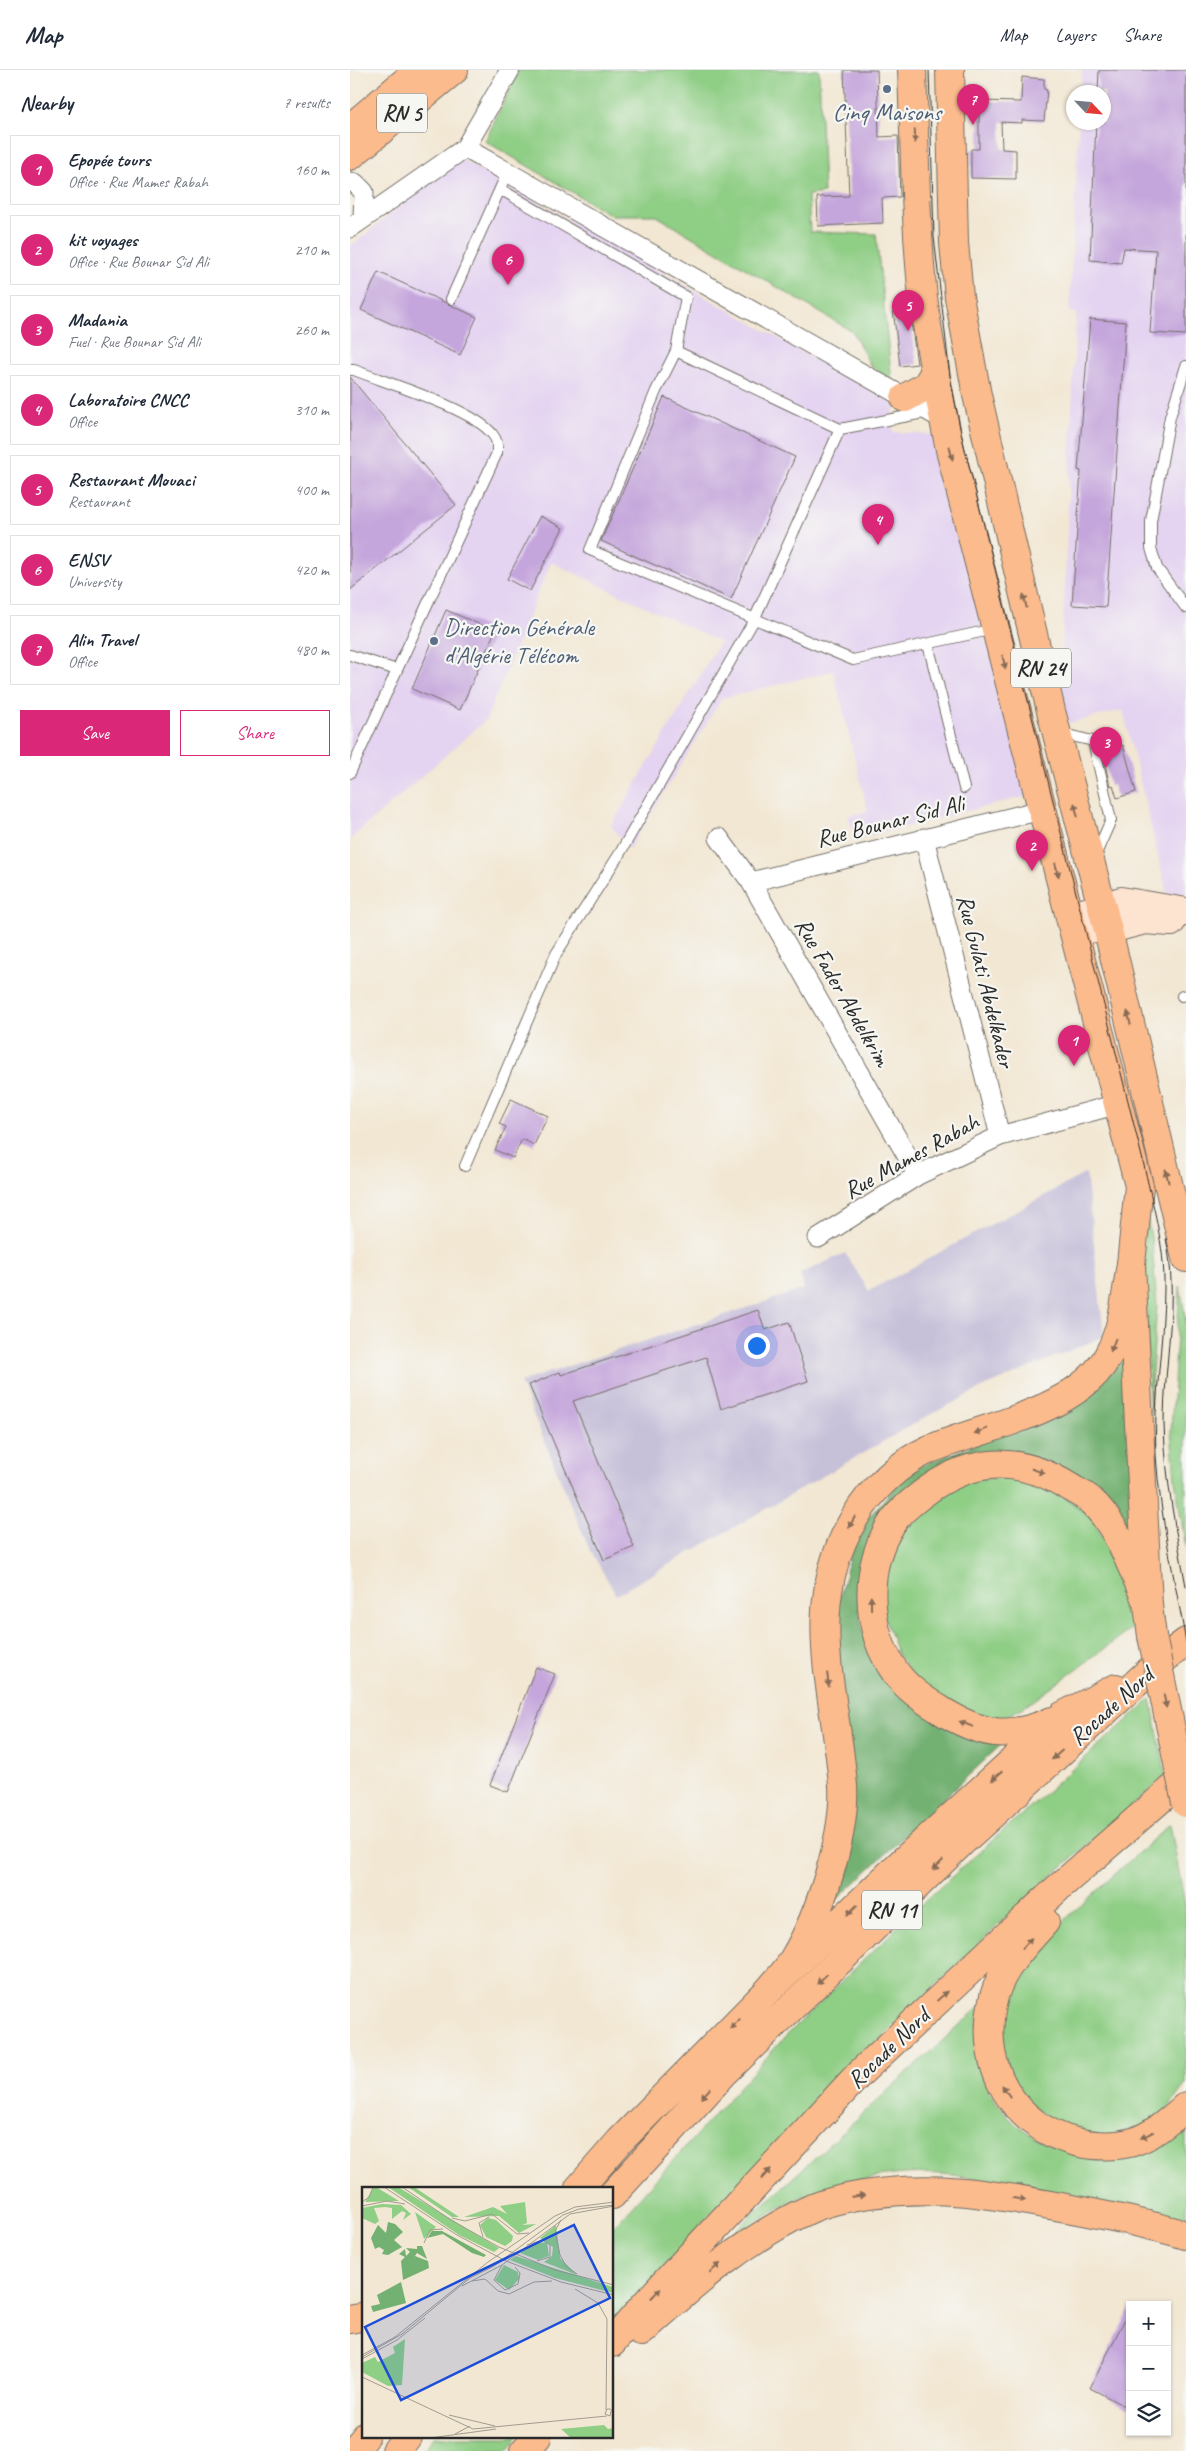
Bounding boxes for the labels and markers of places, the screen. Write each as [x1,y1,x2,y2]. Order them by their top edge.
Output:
marker: Cinq Maisons [881,83,893,95]
pin: 7 [957,84,989,125]
place label: Cinq Maisons [833,97,943,127]
pin: 6 [492,244,524,285]
pin: 5 [892,290,924,331]
pin: 4 [862,504,894,545]
place label: Direction Générale d'Algérie Télécom [444,612,596,670]
marker: Direction Générale d'Algérie Télécom [428,635,440,647]
pin: 3 [1090,727,1122,768]
pin: 2 [1016,830,1048,871]
pin: 1 [1058,1025,1090,1066]

